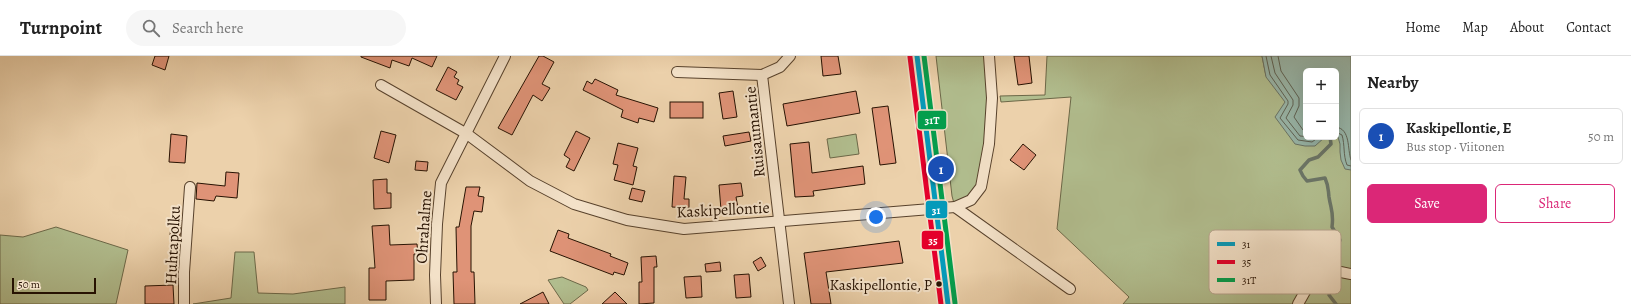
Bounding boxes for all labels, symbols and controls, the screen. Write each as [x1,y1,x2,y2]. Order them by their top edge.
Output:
search box [126,10,406,46]
text: Turnpoint [20,15,102,41]
icon: search [140,17,162,39]
text: Search here [172,18,243,38]
text: Home [1405,18,1440,37]
text: Map [1462,18,1488,37]
text: About [1510,18,1544,37]
text: Contact [1566,18,1611,37]
map controls [1303,68,1339,140]
button: + [1303,68,1339,104]
text: Nearby [1367,71,1418,94]
street label: Ruisaumantie [739,85,771,179]
button: − [1303,104,1339,140]
line badge: 31T [917,110,947,130]
text: 31T [925,113,940,128]
text: Kaskipellontie, E [1406,118,1511,138]
text: 1 [1379,128,1383,145]
text: 50 m [1588,128,1614,145]
text: Bus stop · Viitonen [1406,138,1505,155]
pin: 1 [928,154,954,184]
button: Save [1367,184,1487,223]
button: Share [1495,184,1615,223]
street label: Ohrahalme [410,190,438,264]
street label: Kaskipellontie [676,197,770,223]
line badge: 31 [925,200,948,219]
text: 31 [932,203,940,218]
street label: Huhtapolku [160,205,186,285]
your location [866,207,886,227]
line badge: 35 [921,230,944,250]
legend [1209,230,1341,294]
text: 35 [928,233,938,248]
text: 31 [1242,237,1251,252]
text: 35 [1242,255,1252,270]
text: 31T [1242,273,1256,288]
place label: Kaskipellontie, P [830,275,932,295]
scale bar [12,276,96,295]
text: 50 m [18,277,40,292]
marker: Kaskipellontie, P [934,279,944,289]

